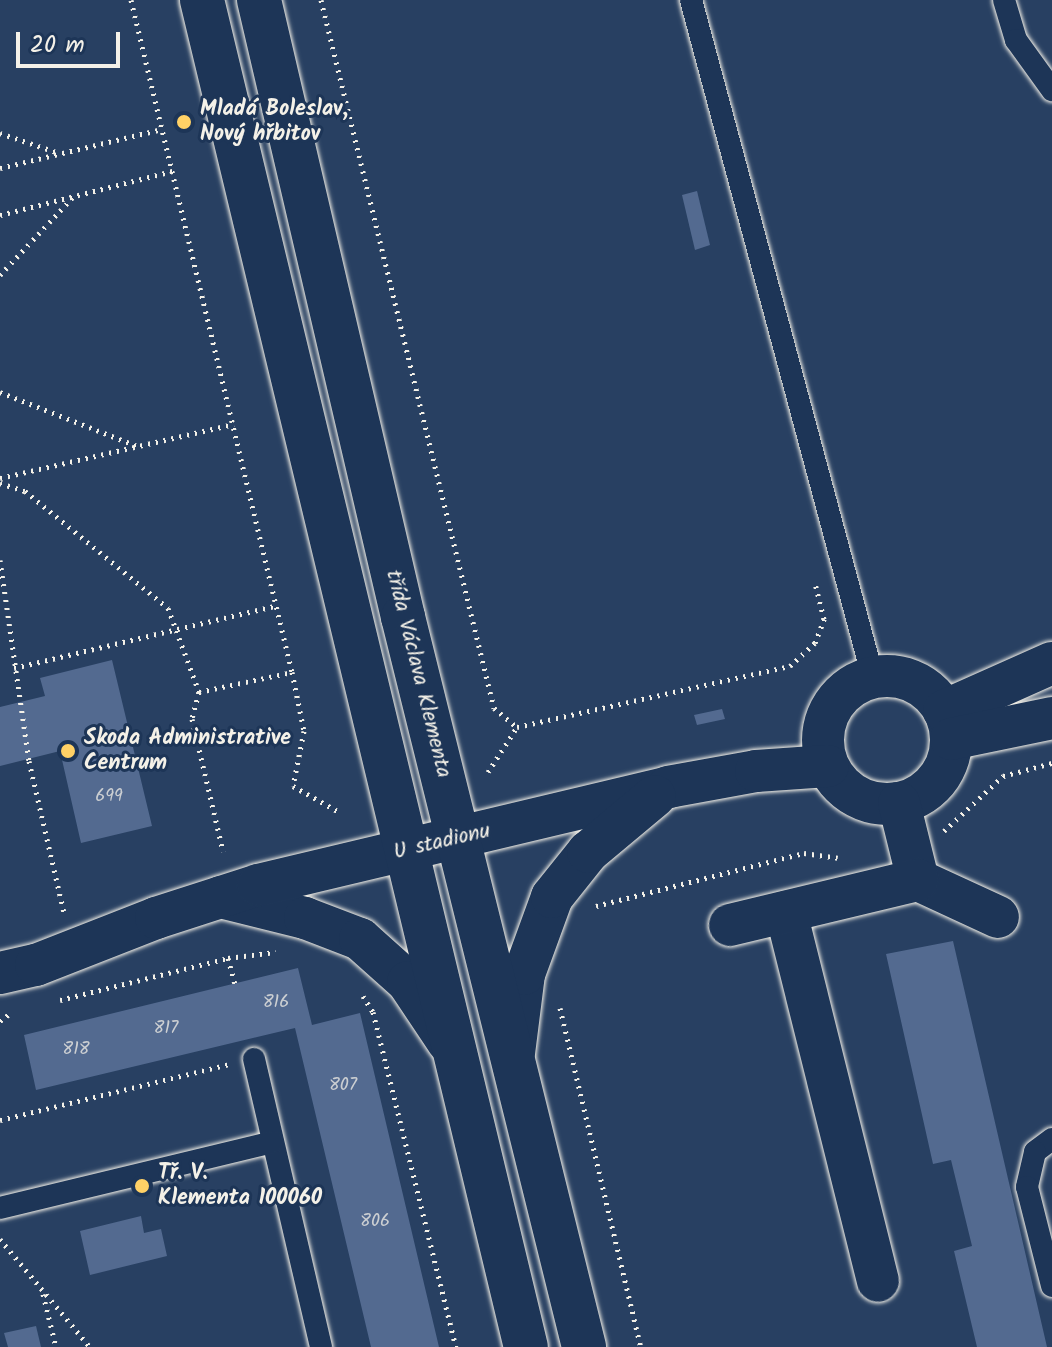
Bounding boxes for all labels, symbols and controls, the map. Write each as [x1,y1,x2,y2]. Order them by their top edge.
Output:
scale bar [20,16,124,66]
text: 20 m [30,26,85,65]
place label: Mladá Boleslav, Nový hřbitov [200,96,348,148]
marker: Mladá Boleslav, Nový hřbitov [175,113,193,131]
street label: třída Václava Klementa [379,567,457,781]
place label: Skoda Administrative Centrum [84,725,291,776]
marker: Skoda Administrative Centrum [59,742,77,760]
house number: 699 [95,786,123,808]
street label: U stadionu [391,818,493,866]
house number: 816 [263,992,289,1014]
house number: 817 [154,1018,178,1040]
house number: 818 [62,1039,90,1061]
house number: 807 [329,1075,357,1097]
place label: Tř. V. Klementa 100060 [158,1160,322,1212]
marker: Tř. V. Klementa 100060 [133,1177,151,1195]
house number: 806 [360,1211,390,1233]

